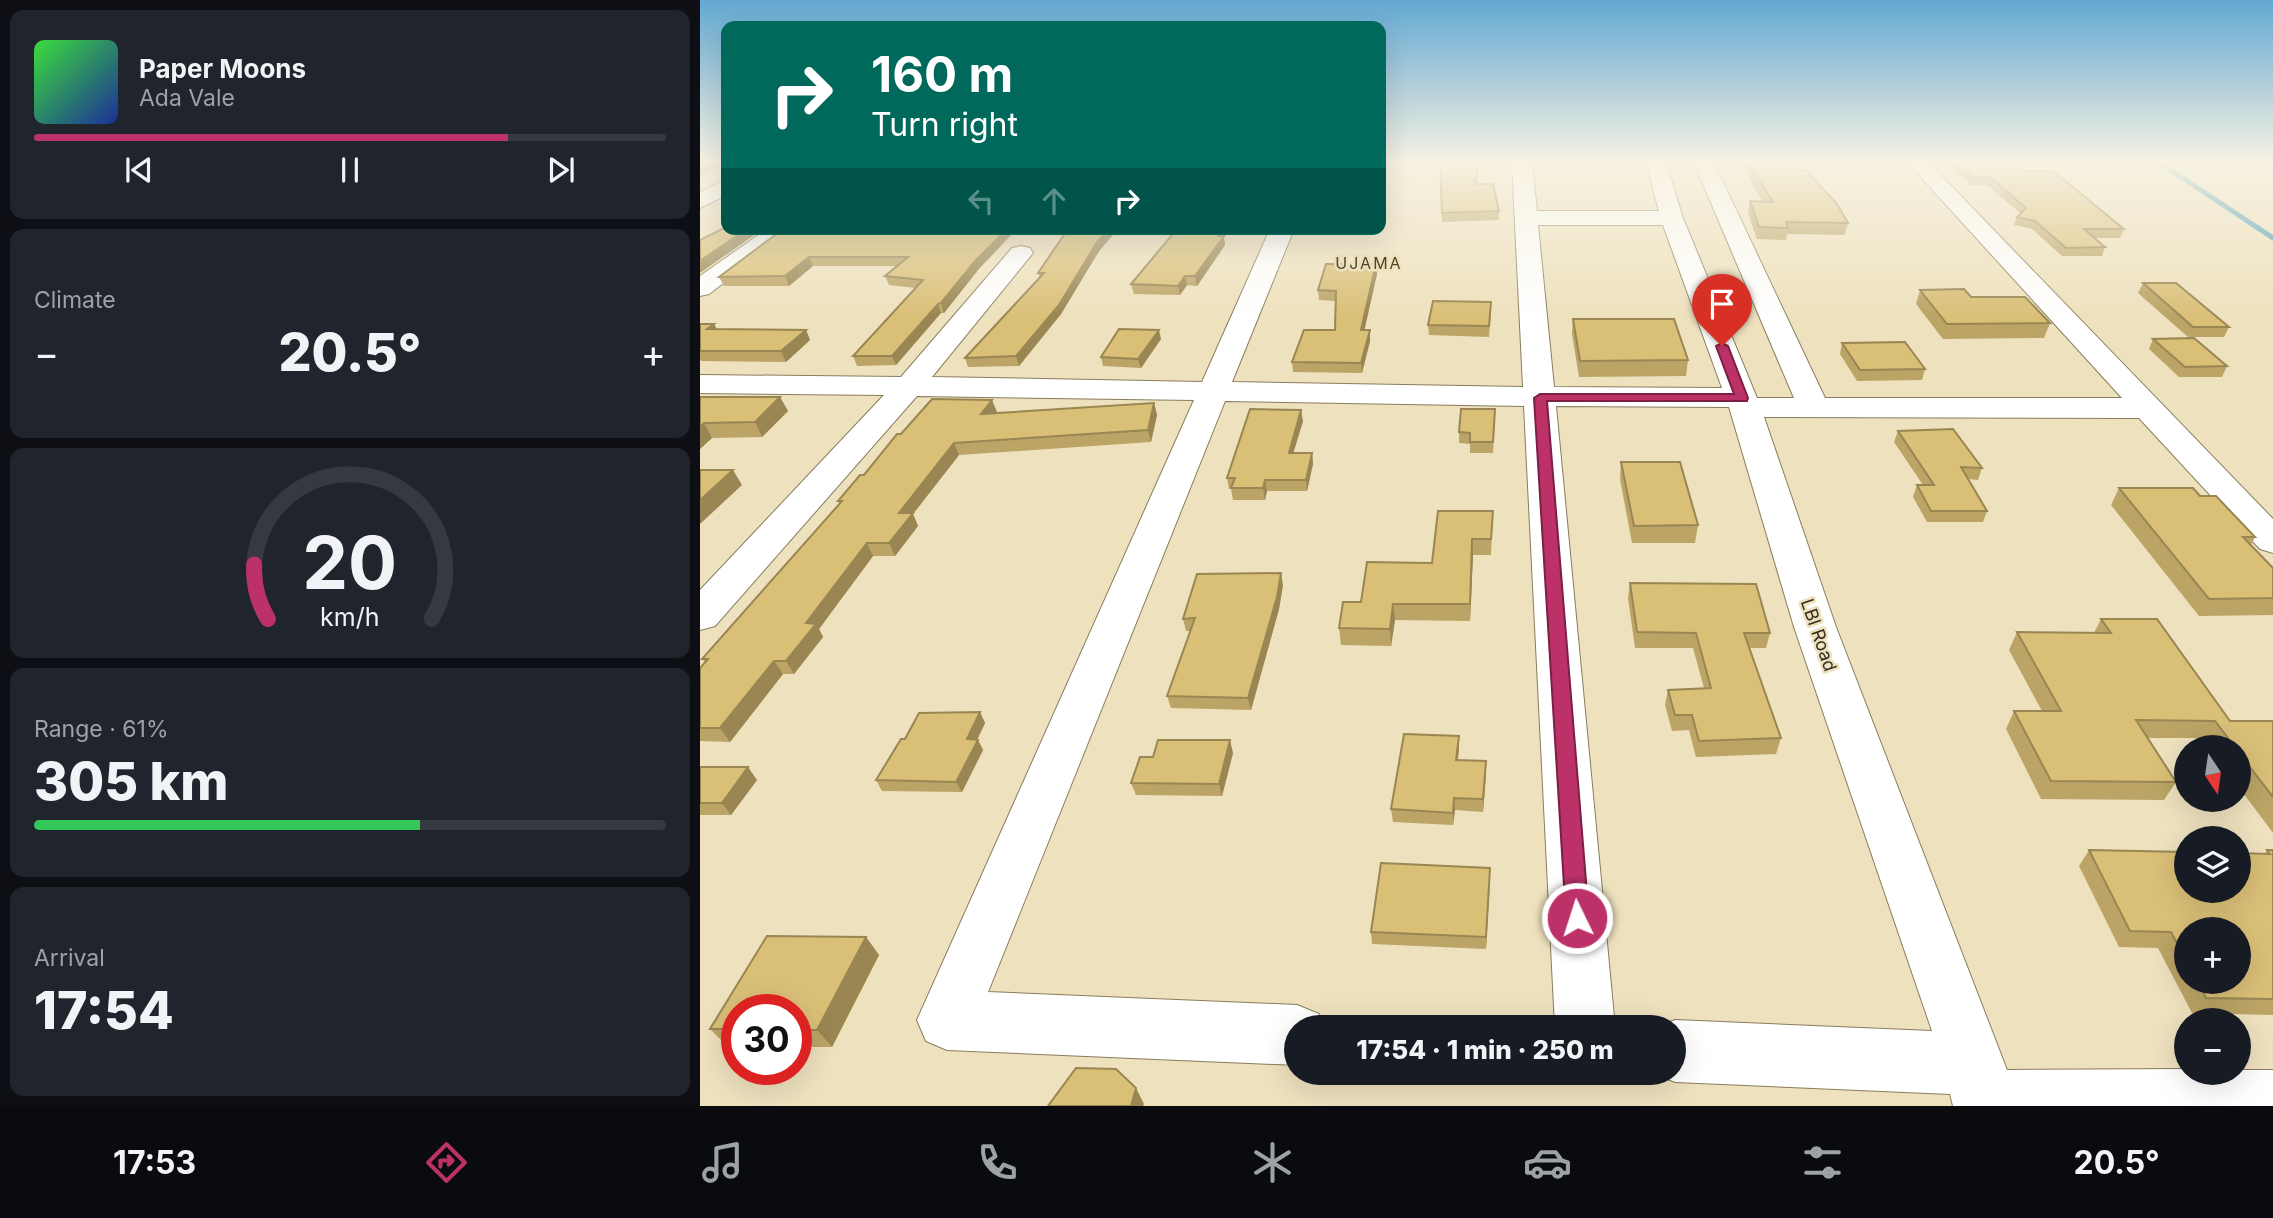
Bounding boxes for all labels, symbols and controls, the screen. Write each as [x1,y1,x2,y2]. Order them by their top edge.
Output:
text: 160 m [871,45,1013,104]
icon: right [756,49,847,140]
text: Paper Moons [139,53,306,84]
text: Ada Vale [139,84,235,112]
text: Turn right [871,105,1018,144]
icon: previous [120,151,158,189]
icon: pause [331,151,369,189]
icon: next [542,151,580,189]
icon: left [962,182,1000,220]
icon: ahead [1035,182,1073,220]
icon: right [1108,182,1146,220]
district label: UJAMA [1335,253,1403,273]
pin [1692,274,1752,346]
icon: arrive [1703,285,1741,323]
text: Climate [34,286,116,314]
text: 20.5° [278,321,422,384]
text: − [34,330,59,376]
text: + [641,330,666,376]
text: 20 [303,518,397,607]
street label: LBI Road [1797,596,1841,674]
text: km/h [320,602,380,632]
text: Range · 61% [34,715,168,743]
north arrow [2174,735,2250,812]
map controls [2174,735,2251,1085]
text: 305 km [34,750,228,813]
button: layers [2174,826,2251,903]
position arrow [1540,881,1614,955]
button: + [2174,917,2251,994]
text: Arrival [34,944,105,972]
text: 17:54 [34,979,174,1042]
speed limit sign: 30 [721,994,812,1085]
button: − [2174,1008,2251,1085]
text: 17:54 · 1 min · 250 m [1356,1034,1614,1065]
icon: directions [422,1138,471,1187]
icon: music [698,1138,747,1187]
icon: phone [973,1138,1022,1187]
icon: climate [1248,1138,1297,1187]
icon: car [1523,1138,1572,1187]
icon: filters [1798,1138,1847,1187]
text: 17:53 [113,1143,196,1182]
text: 20.5° [2074,1143,2160,1182]

